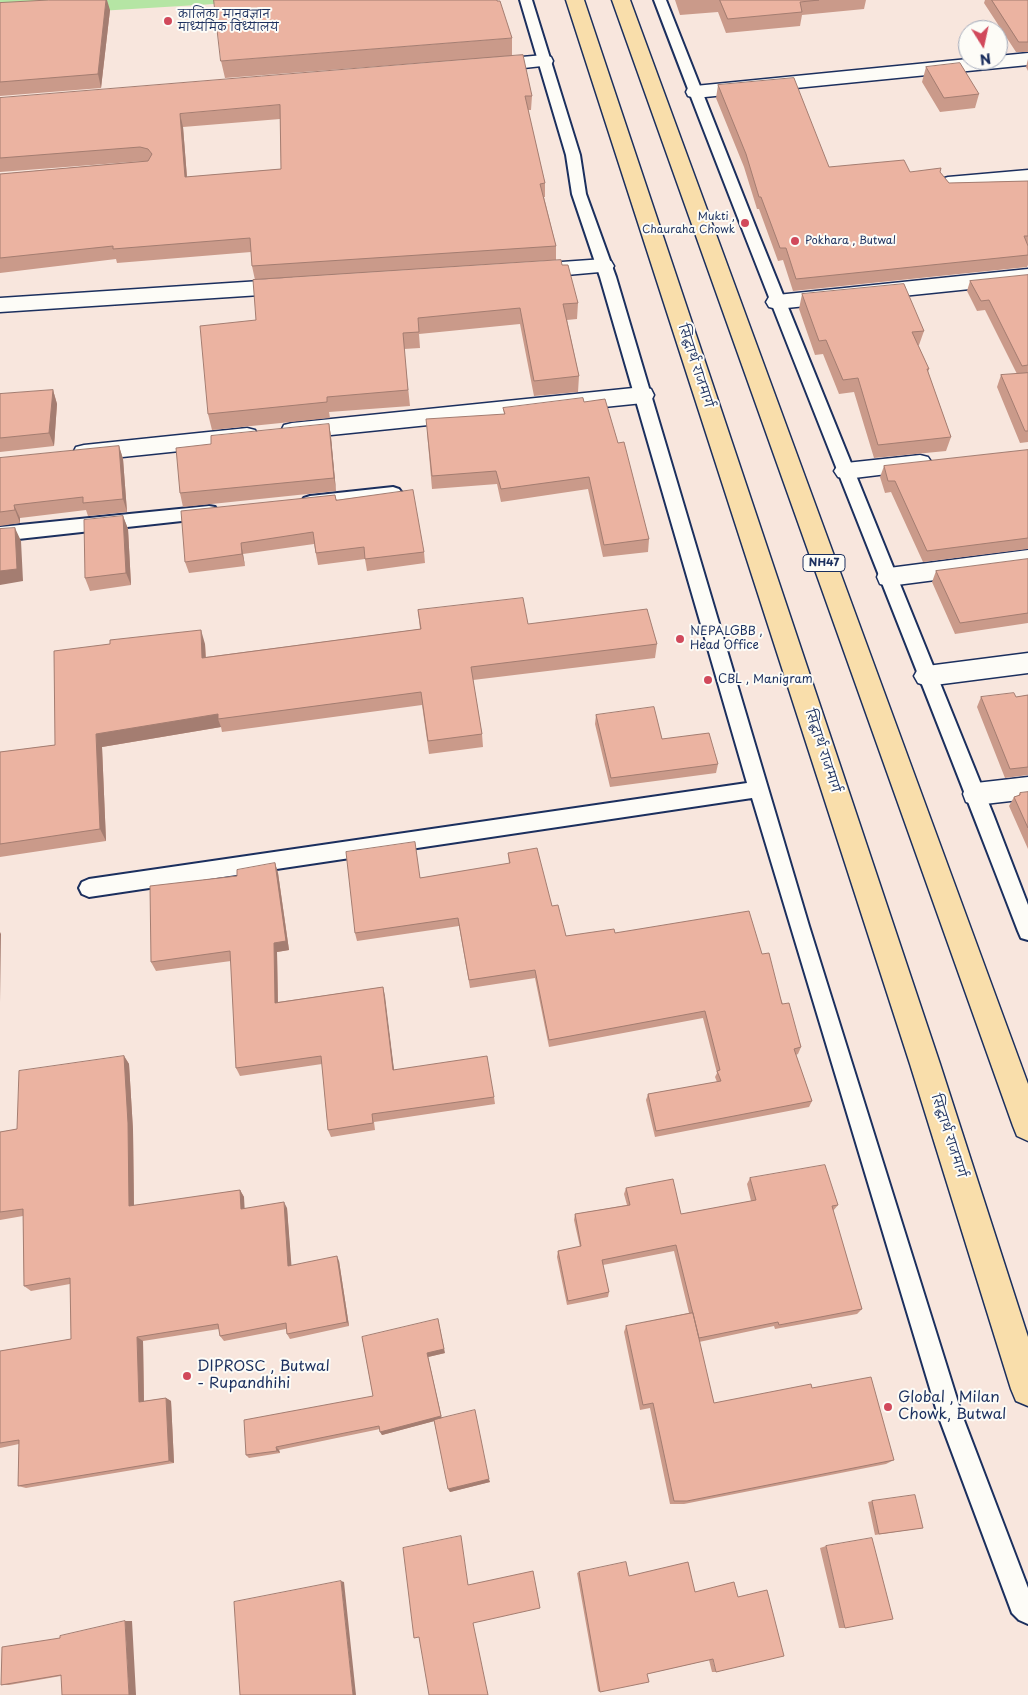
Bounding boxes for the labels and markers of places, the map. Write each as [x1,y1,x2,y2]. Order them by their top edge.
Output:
place label: कालिका मानवज्ञान माध्यमिक विध्यालय [178,8,279,34]
marker: कालिका मानवज्ञान माध्यमिक विध्यालय [162,15,174,27]
place label: Mukti , Chauraha Chowk [642,210,735,236]
marker: Mukti , Chauraha Chowk [739,217,751,229]
place label: Pokhara , Butwal [805,234,896,248]
marker: Pokhara , Butwal [789,235,801,247]
place label: NEPALGBB , Head Office [690,625,763,653]
marker: NEPALGBB , Head Office [674,633,686,645]
place label: CBL , Manigram [718,673,813,687]
marker: CBL , Manigram [702,674,714,686]
place label: DIPROSC , Butwal - Rupandhihi [197,1358,330,1393]
marker: DIPROSC , Butwal - Rupandhihi [181,1370,193,1382]
place label: Global , Milan Chowk, Butwal [898,1389,1006,1424]
marker: Global , Milan Chowk, Butwal [882,1401,894,1413]

